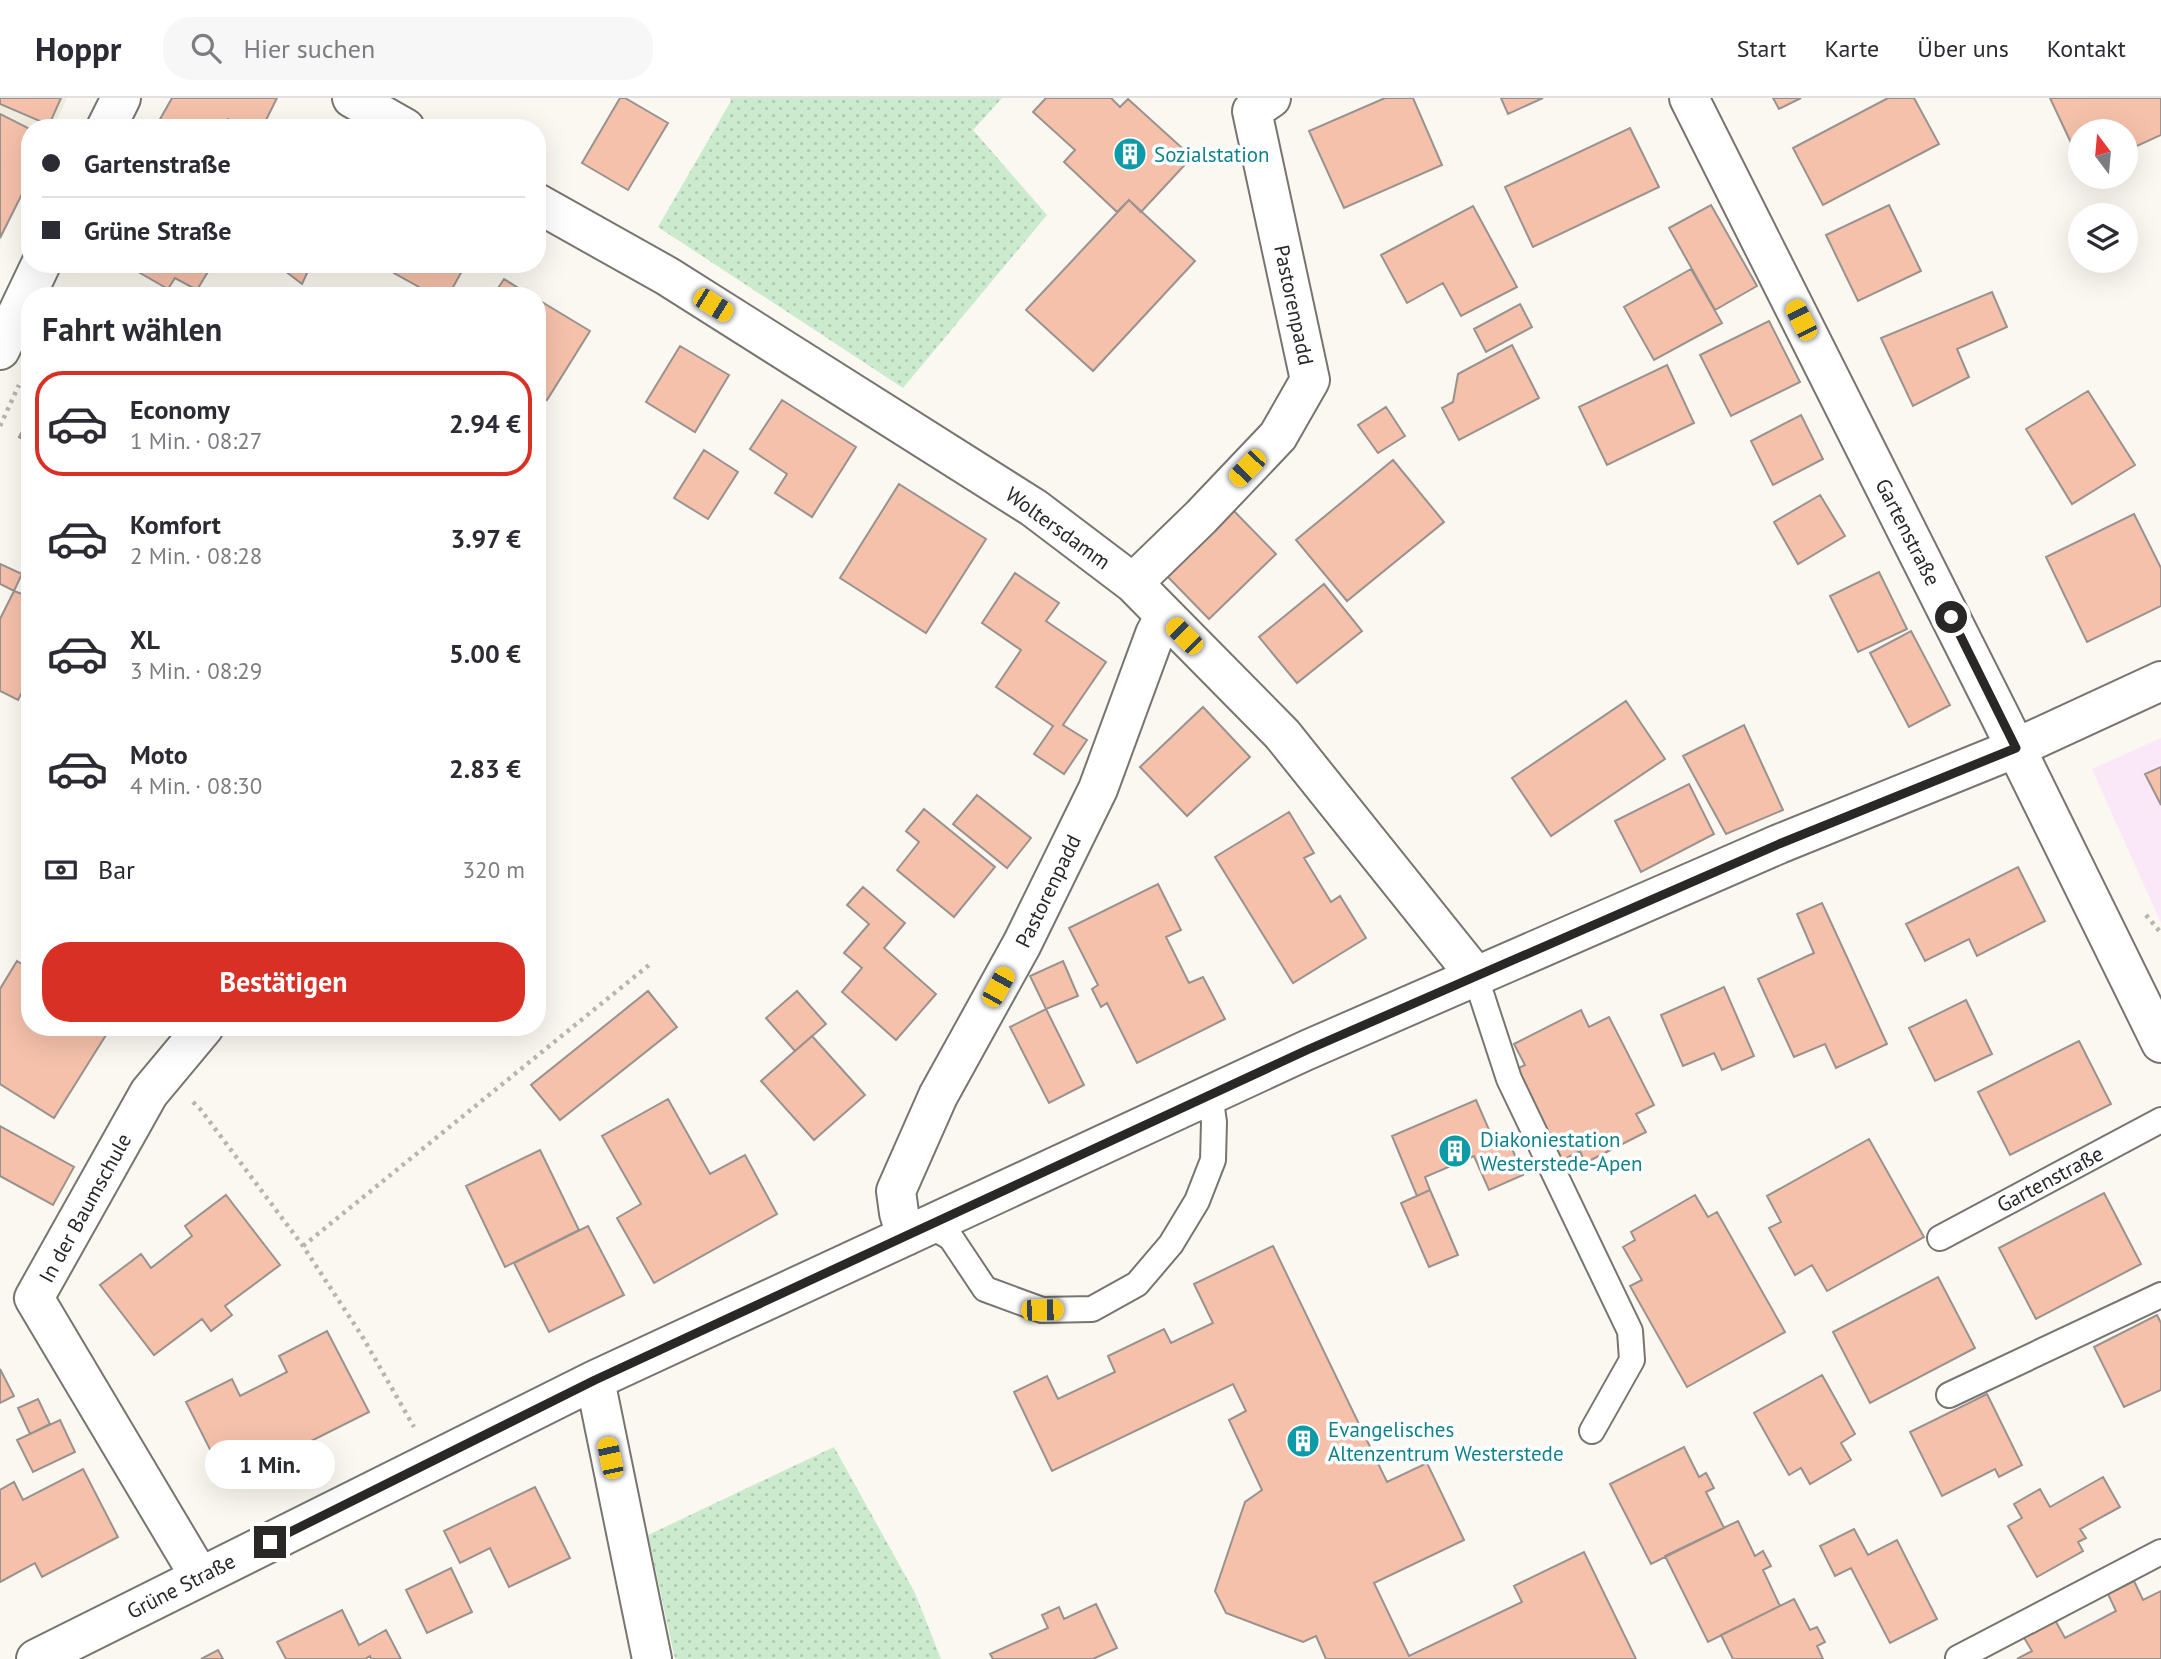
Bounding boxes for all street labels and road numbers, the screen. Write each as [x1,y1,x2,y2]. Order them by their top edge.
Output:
street label: Pastorenpadd [1268,242,1320,368]
street label: Gartenstraße [1869,474,1947,590]
street label: Woltersdamm [1000,481,1116,575]
street label: Pastorenpadd [1009,830,1087,952]
street label: In der Baumschule [33,1128,137,1288]
street label: Gartenstraße [1992,1140,2108,1218]
street label: Grüne Straße [122,1547,240,1625]

